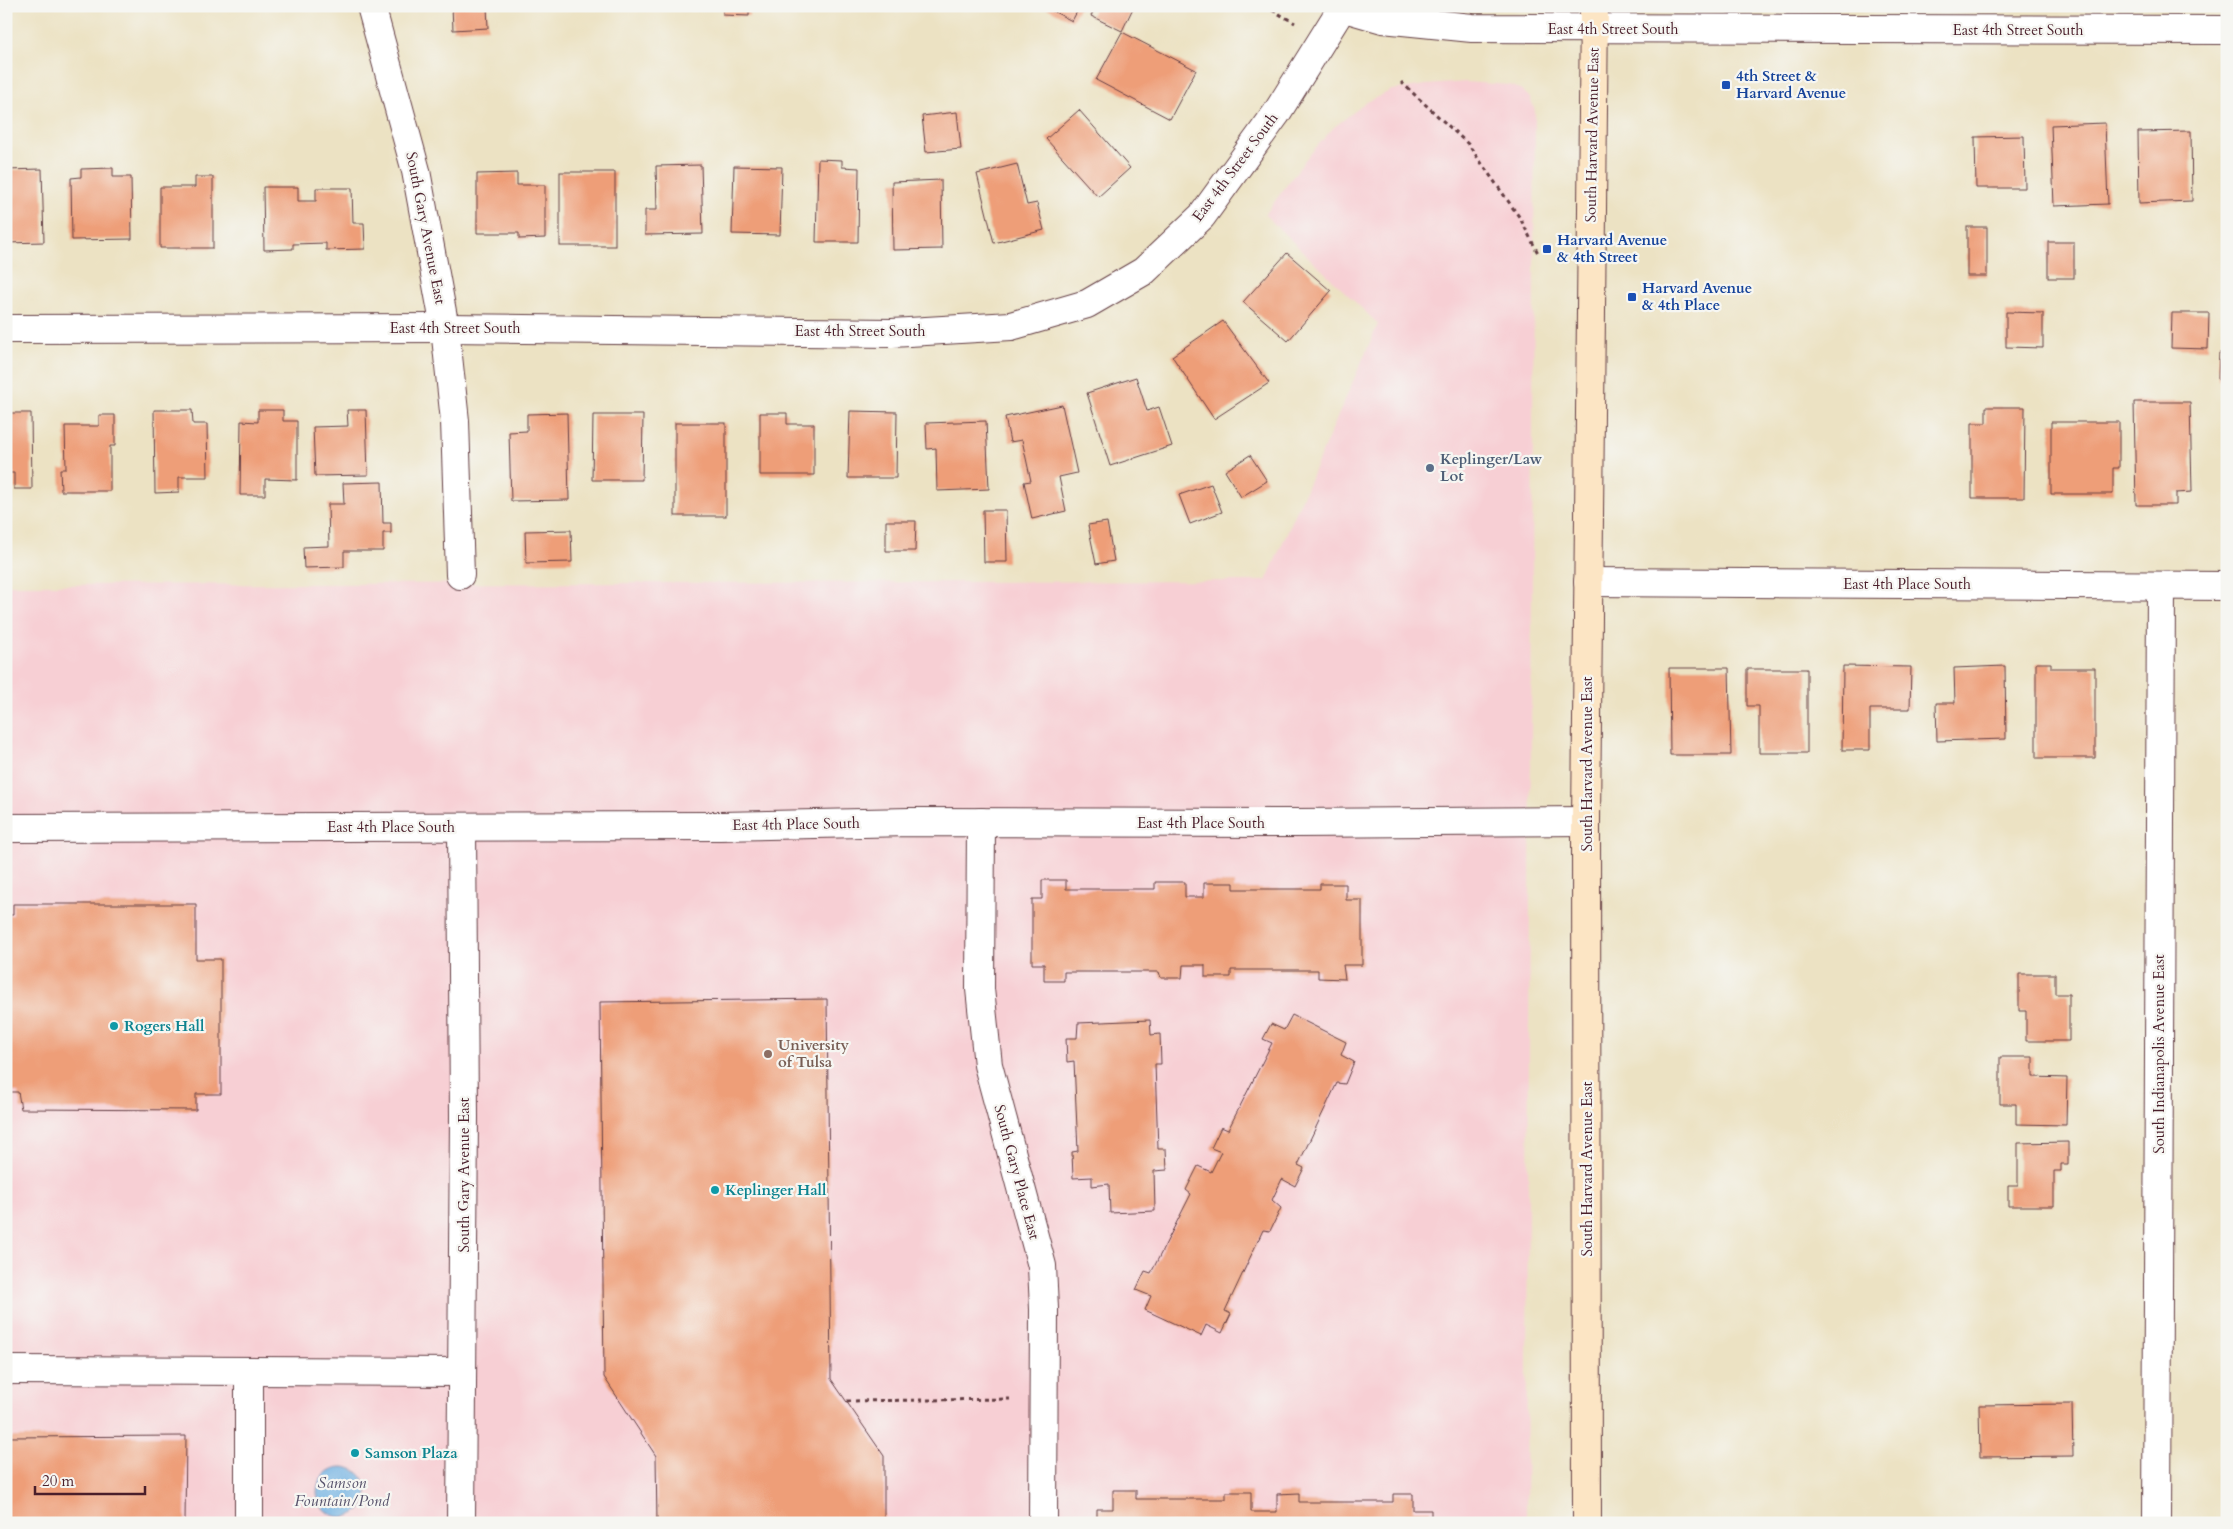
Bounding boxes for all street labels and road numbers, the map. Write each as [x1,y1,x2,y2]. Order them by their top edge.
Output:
street label: East 4th Street South [1547,19,1679,39]
street label: East 4th Street South [1952,20,2084,40]
street label: South Harvard Avenue East [1580,47,1604,223]
street label: East 4th Street South [1188,108,1283,225]
street label: South Gary Avenue East [401,150,451,306]
street label: East 4th Street South [389,318,521,338]
street label: East 4th Street South [794,321,926,341]
street label: East 4th Place South [1843,574,1972,594]
street label: South Harvard Avenue East [1577,676,1597,852]
street label: East 4th Place South [732,813,861,835]
street label: East 4th Place South [1137,813,1266,833]
street label: East 4th Place South [327,817,456,837]
street label: South Indianapolis Avenue East [2149,954,2169,1154]
street label: South Harvard Avenue East [1577,1081,1597,1257]
street label: South Gary Avenue East [454,1097,474,1252]
street label: South Gary Place East [989,1102,1045,1242]

